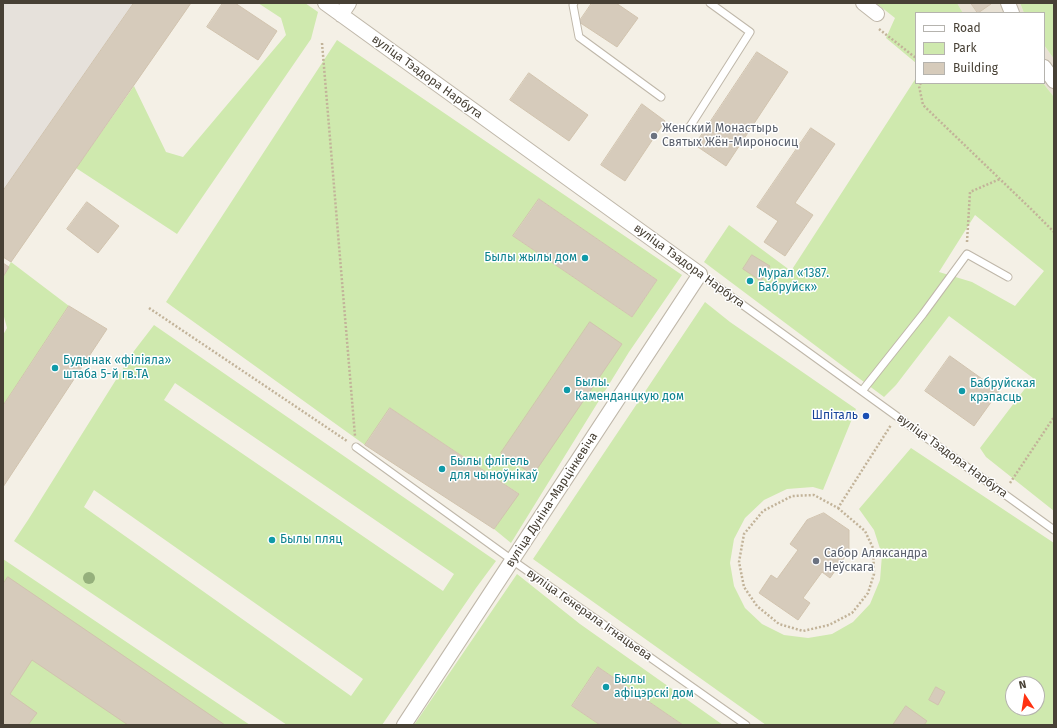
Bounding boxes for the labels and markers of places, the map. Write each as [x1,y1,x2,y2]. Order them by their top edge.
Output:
place label: Женский Монастырь Святых Жён-Мироносиц [662,122,798,150]
marker: Женский Монастырь Святых Жён-Мироносиц [649,131,659,141]
place label: Былы жылы дом [484,251,577,265]
marker: Былы жылы дом [580,253,590,263]
place label: Мурал «1387. Бабруйск» [758,267,829,295]
marker: Мурал «1387. Бабруйск» [745,276,755,286]
place label: Будынак «філіяла» штаба 5-й гв.ТА [63,354,171,382]
marker: Будынак «філіяла» штаба 5-й гв.ТА [50,363,60,373]
place label: Былы. Каменданцкую дом [575,376,684,404]
place label: Бабруйская крэпасць [970,377,1036,405]
marker: Былы. Каменданцкую дом [562,385,572,395]
marker: Бабруйская крэпасць [957,386,967,396]
place label: Шпіталь [812,409,858,423]
marker: Шпіталь [861,411,871,421]
place label: Былы флігель для чыноўнікаў [450,455,538,483]
marker: Былы флігель для чыноўнікаў [437,464,447,474]
place label: Былы пляц [280,533,342,547]
marker: Былы пляц [267,535,277,545]
place label: Сабор Аляксандра Неўскага [824,547,927,575]
marker: Сабор Аляксандра Неўскага [811,556,821,566]
place label: Былы афіцэрскі дом [614,673,694,701]
marker: Былы афіцэрскі дом [601,682,611,692]

